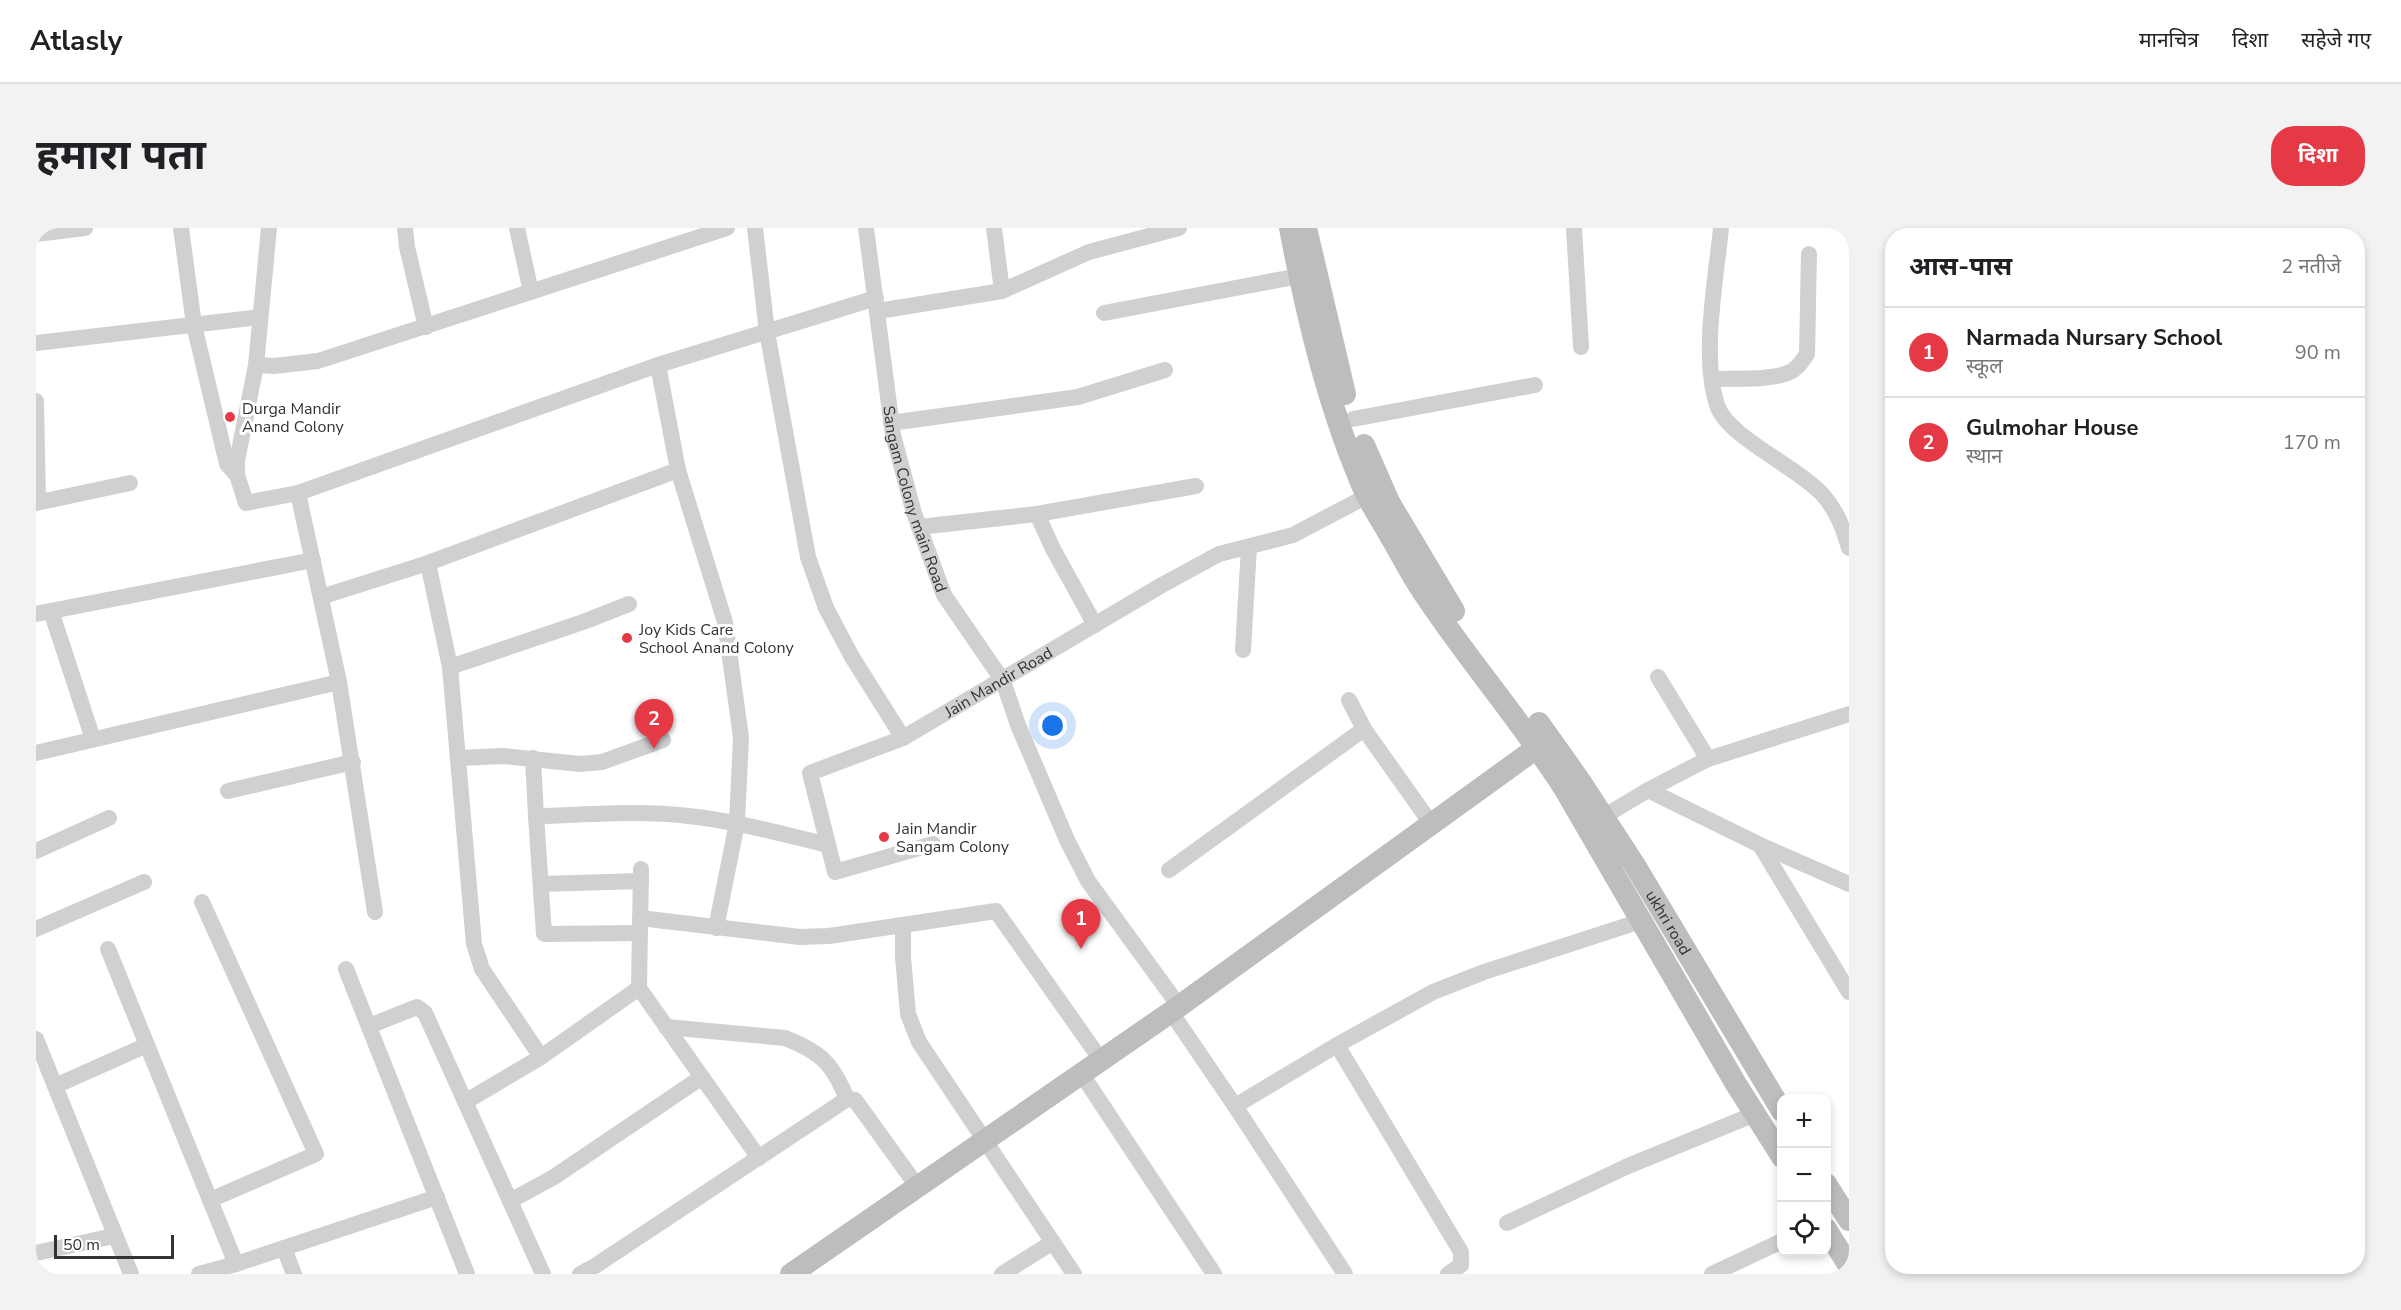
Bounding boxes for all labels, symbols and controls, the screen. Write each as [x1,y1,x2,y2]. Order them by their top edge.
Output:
text: Atlasly [30,22,122,60]
text: मानचित्र [2139,26,2199,54]
text: दिशा [2232,26,2268,54]
text: सहेजे गए [2301,26,2371,54]
button: दिशा [2271,126,2365,186]
text: हमारा पता [36,127,206,184]
text: आस-पास [1909,249,2012,284]
text: 2 नतीजे [2281,253,2341,280]
text: Narmada Nursary School [1966,323,2222,353]
text: 1 [1923,339,1935,366]
text: 90 m [2295,339,2341,366]
text: स्कूल [1966,353,2003,380]
place label: Durga Mandir Anand Colony [242,398,344,438]
street label: Sangam Colony main Road [877,404,952,595]
marker: Durga Mandir Anand Colony [223,410,237,424]
text: Gulmohar House [1966,413,2138,443]
text: 2 [1923,429,1935,456]
text: 170 m [2283,429,2341,456]
text: स्थान [1966,443,2002,470]
place label: Joy Kids Care School Anand Colony [638,619,794,659]
marker: Joy Kids Care School Anand Colony [620,631,634,645]
street label: Jain Mandir Road [940,642,1057,724]
pin: 2 [634,700,674,749]
your location [1038,711,1067,740]
place label: Jain Mandir Sangam Colony [895,818,1010,858]
marker: Jain Mandir Sangam Colony [877,830,891,844]
street label: ukhri road [1640,886,1696,959]
pin: 1 [1062,900,1100,949]
map controls [1777,1094,1831,1256]
button: + [1777,1094,1831,1148]
button: − [1777,1148,1831,1202]
button: locate [1777,1202,1831,1256]
scale bar [54,1232,174,1260]
text: 50 m [63,1234,100,1256]

